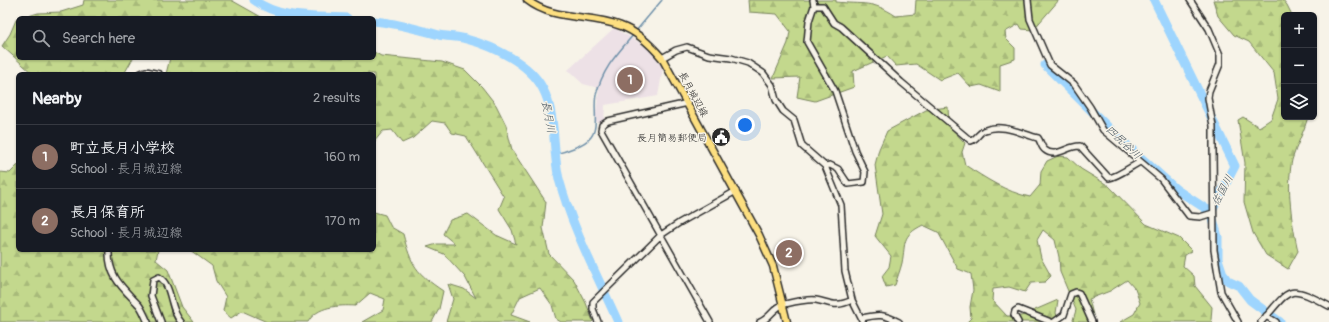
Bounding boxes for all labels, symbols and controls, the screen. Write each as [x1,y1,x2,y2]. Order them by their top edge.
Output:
map controls [1281,12,1317,120]
button: + [1281,12,1317,48]
search box [16,16,376,60]
icon: search [30,27,52,49]
text: Search here [62,29,135,48]
button: − [1281,48,1317,84]
pin: 1 [617,65,643,95]
street label: 長月城辺線 [676,70,710,119]
button: layers [1281,84,1317,120]
text: Nearby [32,88,81,109]
text: 2 results [313,90,360,106]
water label: 長月川 [539,100,558,135]
your location [735,115,755,135]
water label: 四尻谷川 [1103,123,1144,162]
public building icon: 長月簡易郵便局 [710,126,732,148]
place label: 長月簡易郵便局 [637,132,707,144]
text: 町立長月小学校 [70,139,175,158]
text: 1 [42,149,48,165]
text: 160 m [324,149,360,165]
text: School · 長月城辺線 [70,161,182,177]
water label: 佐国川 [1209,173,1236,208]
text: 長月保育所 [70,203,145,222]
text: 2 [41,213,49,229]
text: 170 m [325,213,360,229]
text: School · 長月城辺線 [70,225,182,241]
pin: 2 [776,238,802,268]

